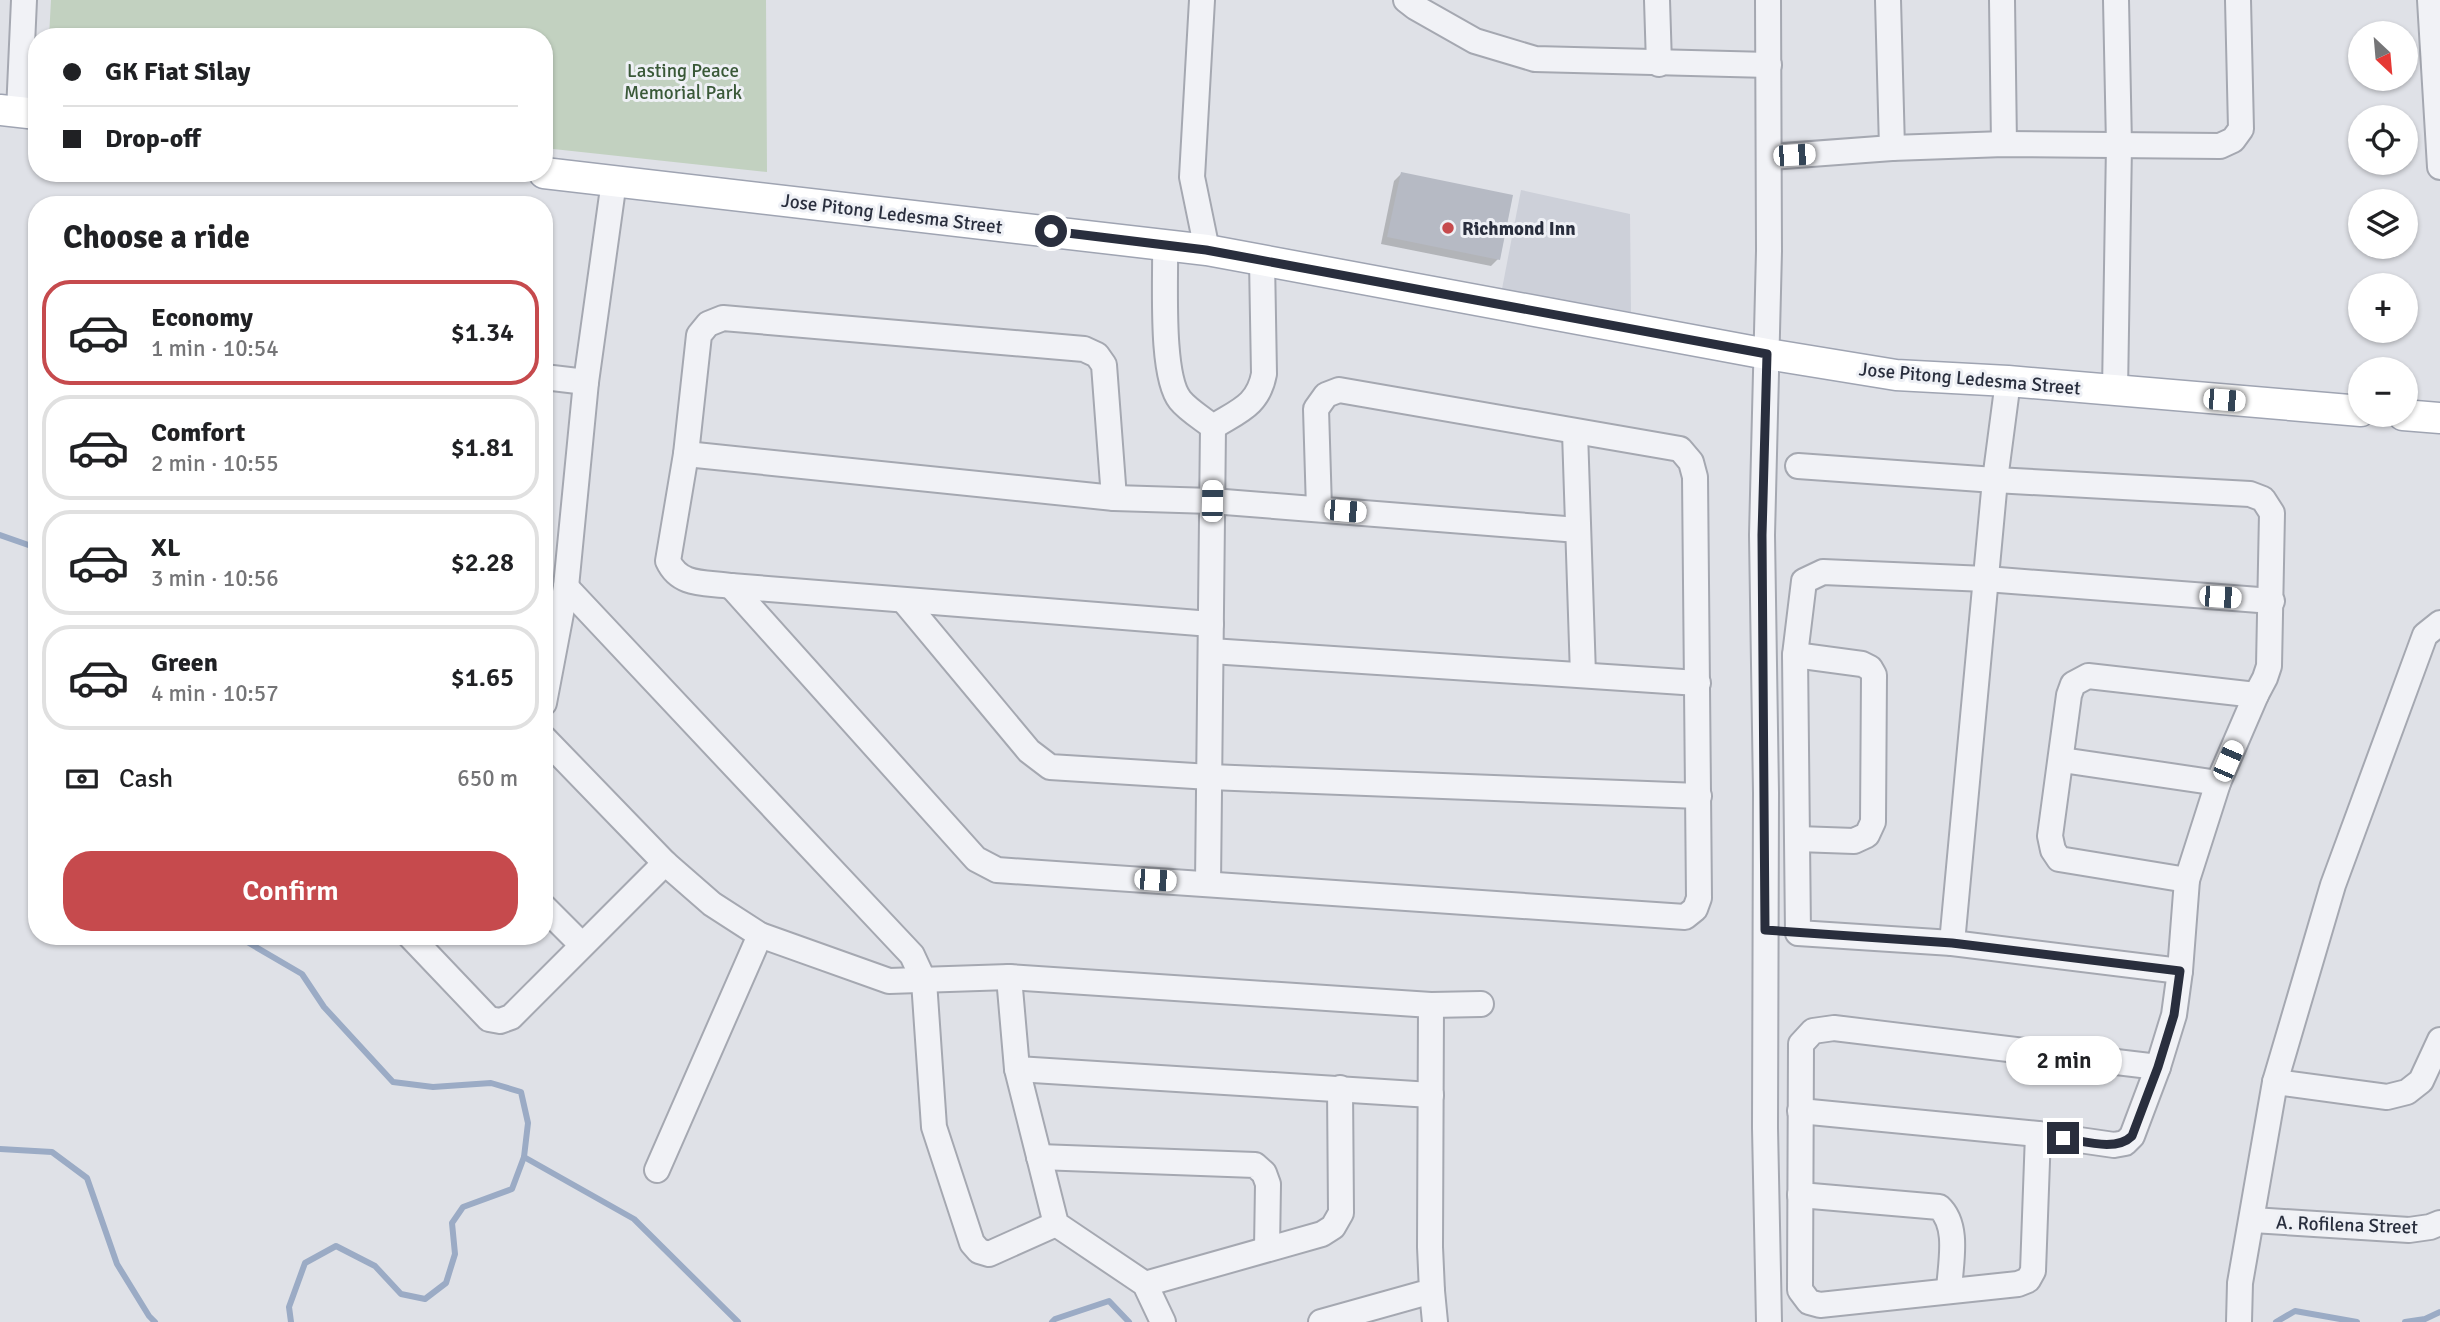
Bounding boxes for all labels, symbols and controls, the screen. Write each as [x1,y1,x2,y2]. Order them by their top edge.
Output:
north arrow [2348,21,2418,91]
map controls [2348,21,2418,427]
text: GK Fiat Silay [105,56,251,88]
park label: Lasting Peace Memorial Park [624,59,743,105]
button: locate [2348,105,2418,175]
text: Drop-off [105,123,201,155]
car [1773,143,1816,167]
street label: Jose Pitong Ledesma Street [780,189,1004,240]
button: layers [2348,189,2418,259]
route start [1035,215,1067,247]
place label: Richmond Inn [1462,217,1576,241]
text: Choose a ride [63,218,250,257]
marker: Richmond Inn [1440,220,1456,236]
button: + [2348,273,2418,343]
icon: car [67,301,130,364]
text: Economy [151,302,253,334]
text: $1.34 [451,317,514,349]
text: 1 min · 10:54 [151,334,279,363]
street label: Jose Pitong Ledesma Street [1858,357,2082,401]
button: − [2348,357,2418,427]
car [2203,388,2246,412]
icon: car [67,416,130,479]
text: Comfort [151,417,245,449]
text: $1.81 [451,432,514,464]
text: 2 min · 10:55 [151,449,279,478]
car [1202,480,1223,522]
car [1324,499,1367,523]
icon: car [67,531,130,594]
text: XL [151,532,181,564]
text: $2.28 [451,547,514,579]
text: 3 min · 10:56 [151,564,279,593]
car [2199,585,2242,609]
icon: car [67,646,130,709]
text: Green [151,647,218,679]
text: $1.65 [451,662,514,694]
text: 4 min · 10:57 [151,679,279,708]
car [2211,738,2246,784]
icon: cash [63,760,101,798]
text: Cash [119,763,173,795]
text: 650 m [457,764,518,793]
button: Confirm [63,851,518,931]
car [1134,868,1177,892]
callout: 2 min [2005,1036,2121,1086]
text: 2 min [2036,1046,2092,1075]
route end [2047,1122,2079,1154]
street label: A. Rofilena Street [2276,1211,2419,1239]

